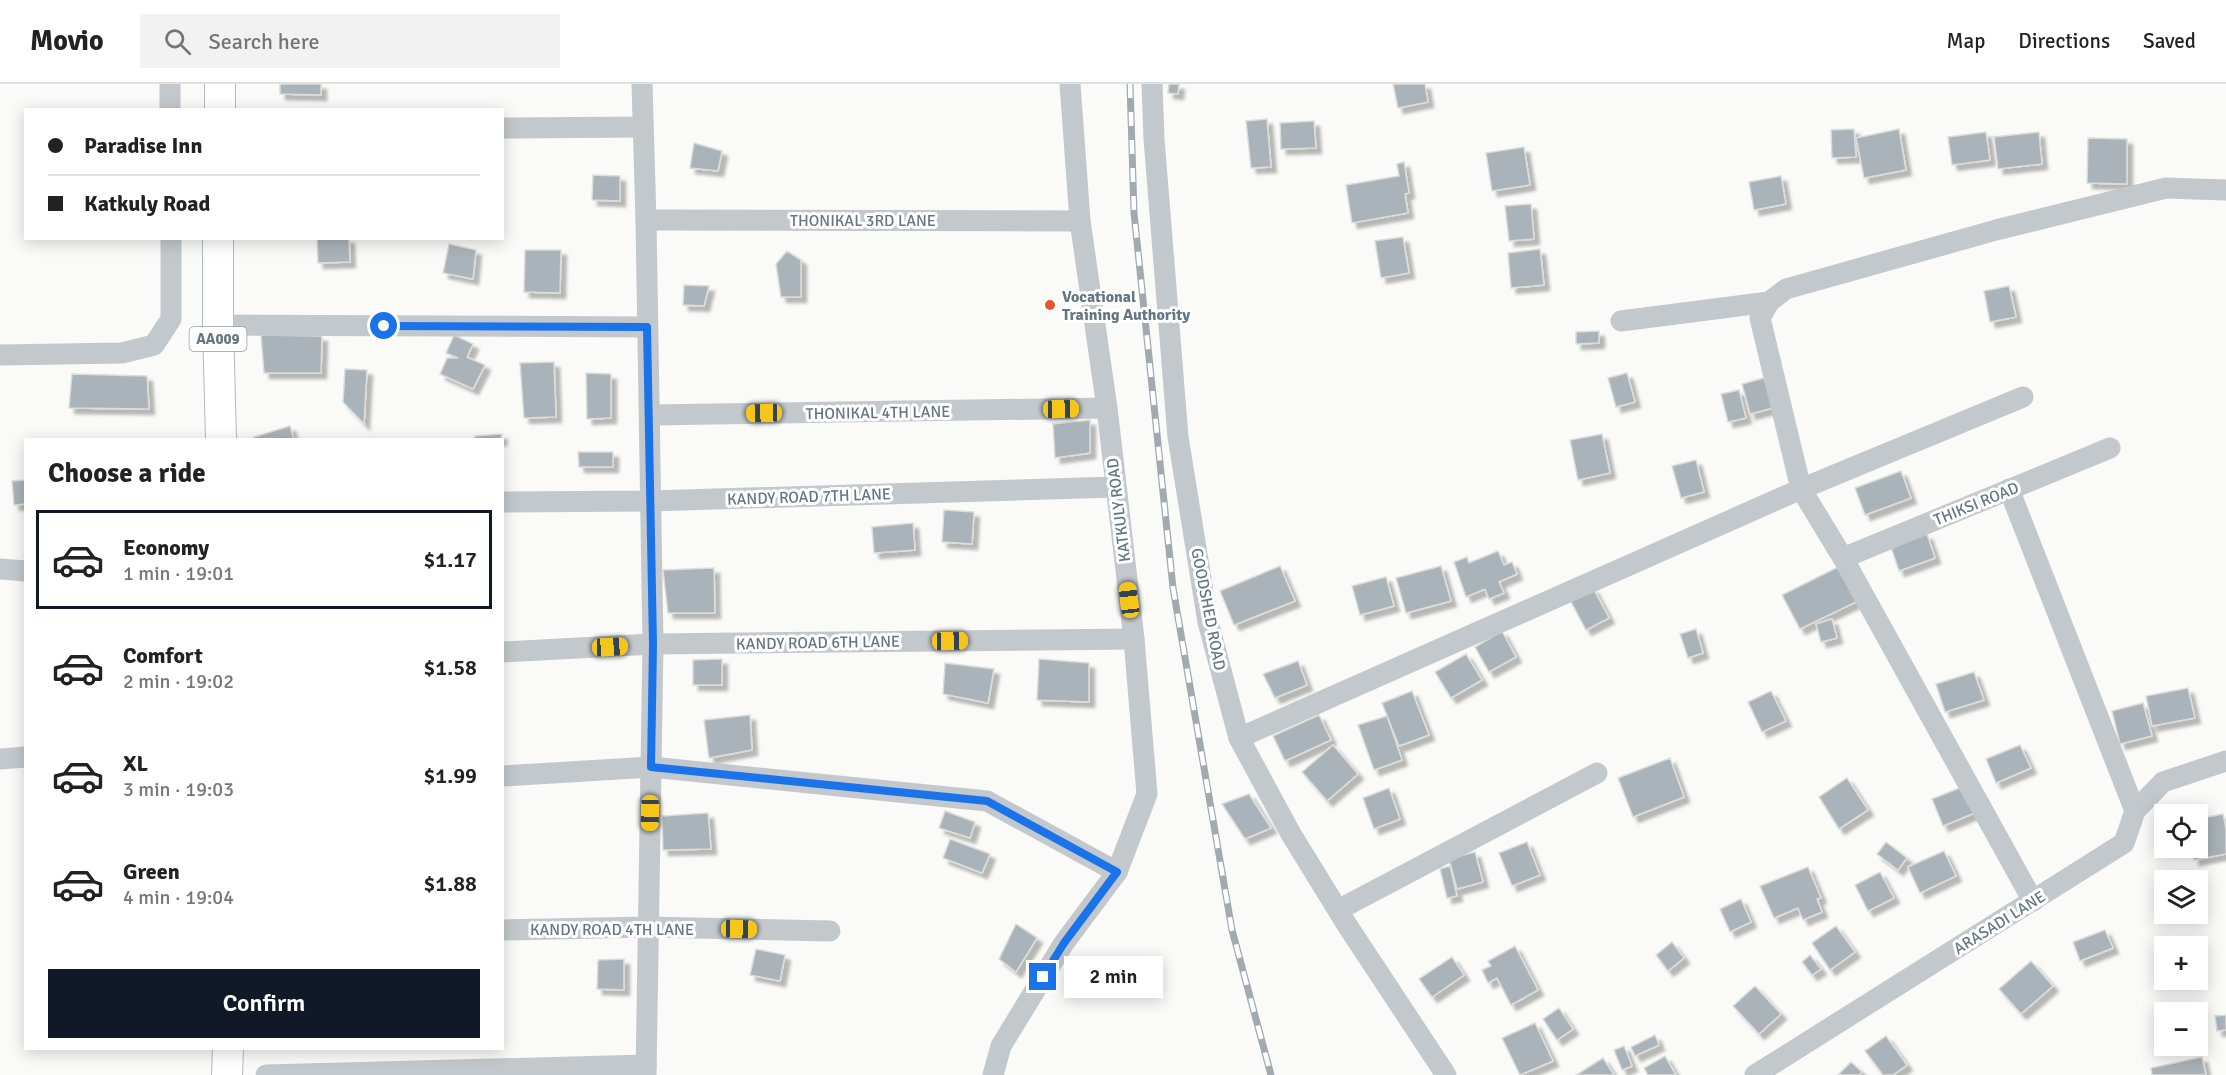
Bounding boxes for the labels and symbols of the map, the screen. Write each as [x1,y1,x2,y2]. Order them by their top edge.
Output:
street label: THONIKAL 3RD LANE [790,211,936,231]
place label: Vocational Training Authority [1062,287,1190,325]
marker: Vocational Training Authority [1043,298,1057,312]
route start [370,312,397,339]
road number: AA009 [190,327,246,351]
car [1043,400,1079,418]
street label: THONIKAL 4TH LANE [806,402,950,424]
car [746,404,782,422]
street label: KATKULY ROAD [1103,457,1135,563]
street label: THIKSI ROAD [1931,478,2022,530]
street label: KANDY ROAD 7TH LANE [727,484,891,510]
street label: GOODSHED ROAD [1186,546,1230,672]
car [1118,581,1140,619]
street label: KANDY ROAD 6TH LANE [736,632,900,654]
car [932,632,968,650]
car [592,637,628,657]
car [641,795,659,831]
street label: ARASADI LANE [1950,887,2049,959]
street label: KANDY ROAD 4TH LANE [530,920,694,940]
car [721,920,757,938]
callout: 2 min [1064,956,1163,998]
route end [1029,963,1056,990]

